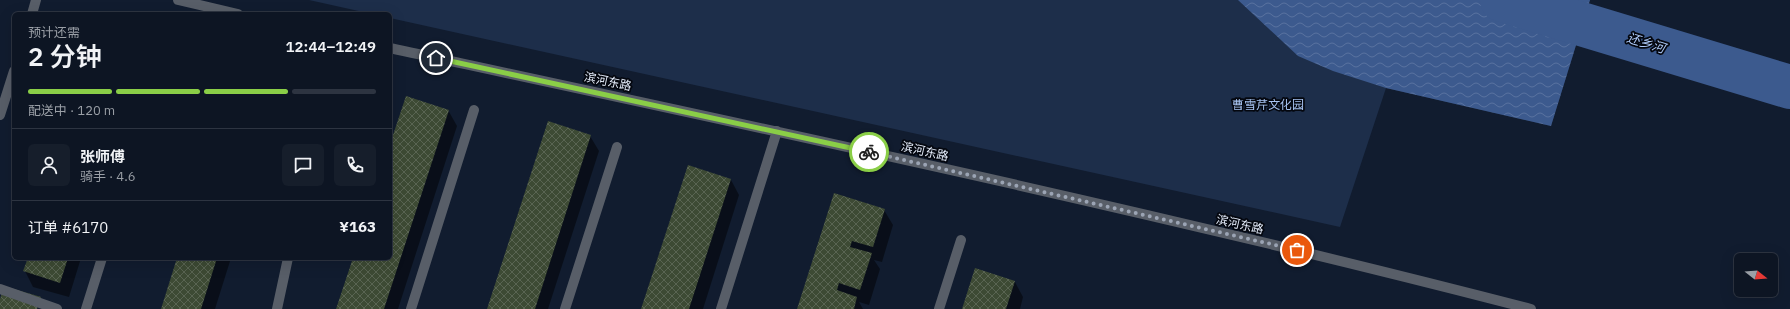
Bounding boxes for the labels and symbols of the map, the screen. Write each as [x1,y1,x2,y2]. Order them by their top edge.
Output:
water label: 还乡河 [1625,29,1670,58]
pin [419,41,453,75]
street label: 滨河东路 [583,69,633,93]
park label: 曹雪芹文化园 [1232,97,1304,112]
courier [849,132,889,172]
street label: 滨河东路 [900,138,950,164]
street label: 滨河东路 [1215,211,1265,237]
pin [1280,233,1314,267]
north arrow [1734,253,1778,297]

